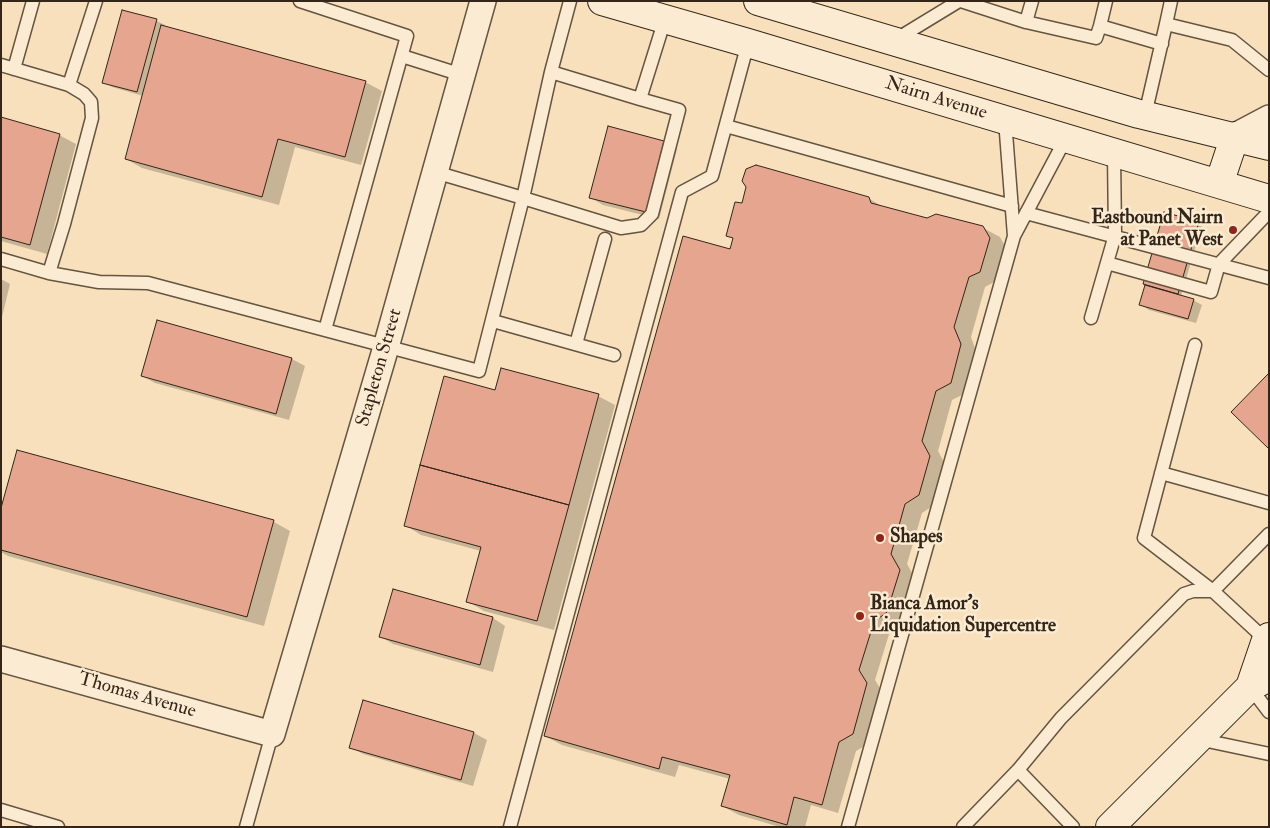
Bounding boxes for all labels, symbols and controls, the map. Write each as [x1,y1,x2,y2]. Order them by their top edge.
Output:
street label: Nairn Avenue [882,73,990,125]
place label: Eastbound Nairn at Panet West [1091,208,1223,252]
marker: Eastbound Nairn at Panet West [1227,224,1239,236]
street label: Stapleton Street [352,306,408,430]
place label: Shapes [890,527,942,549]
marker: Shapes [874,532,886,544]
place label: Bianca Amor's Liquidation Supercentre [870,594,1056,638]
marker: Bianca Amor's Liquidation Supercentre [854,610,866,622]
street label: Thomas Avenue [76,668,198,724]

